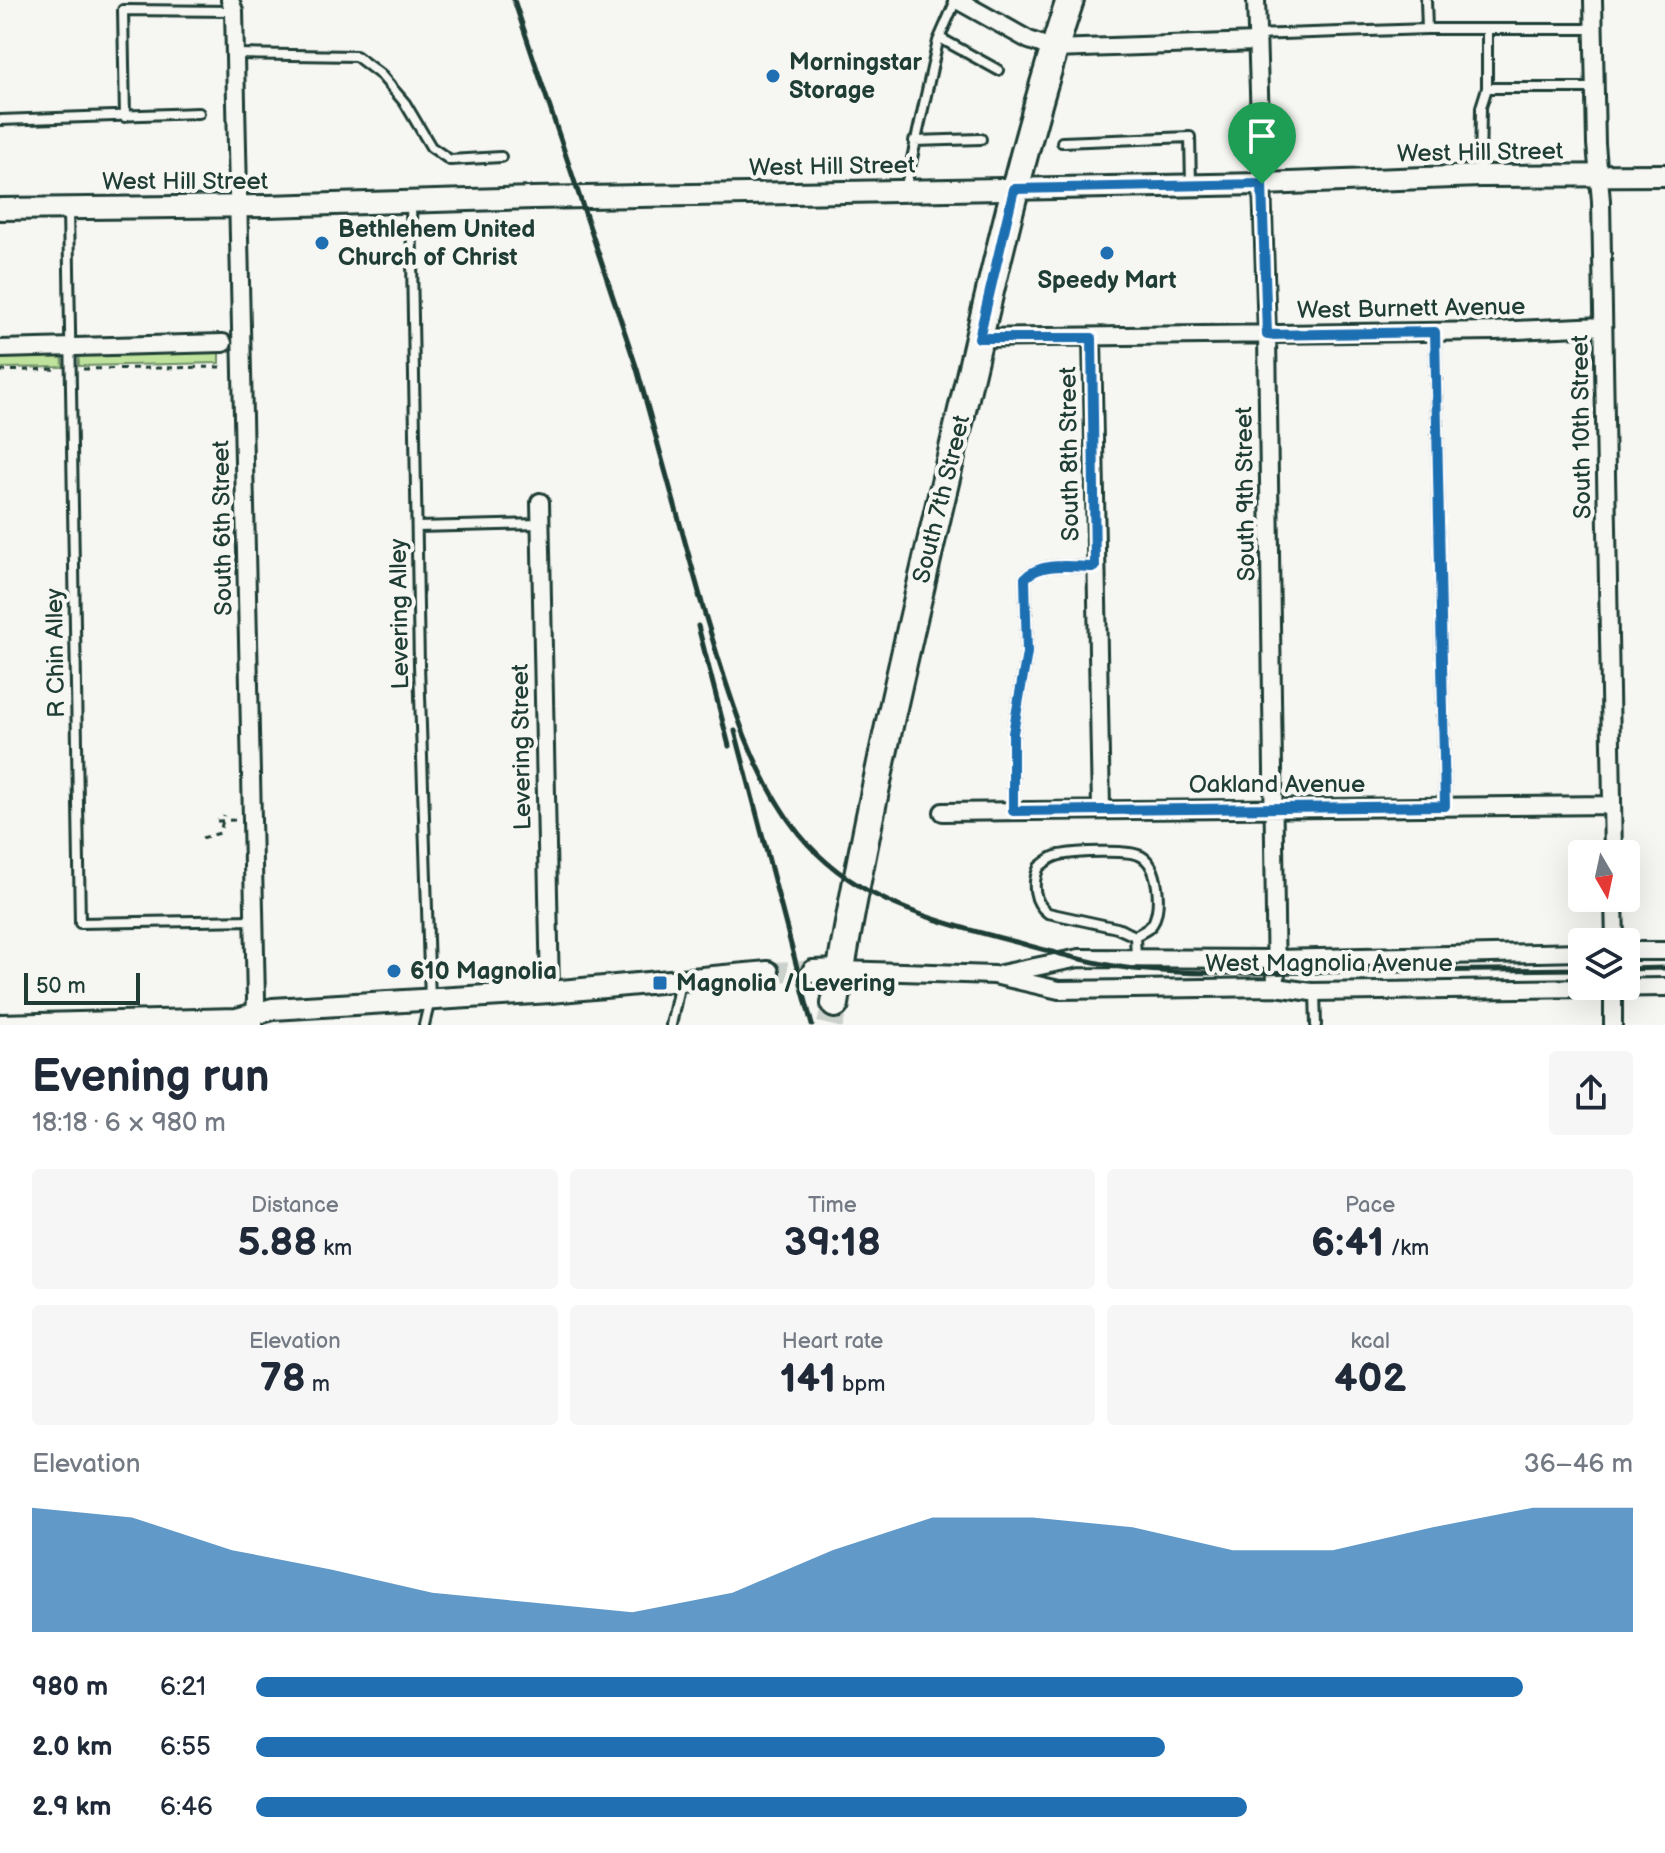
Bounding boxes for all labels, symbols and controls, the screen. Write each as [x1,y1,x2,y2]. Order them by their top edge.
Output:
place label: Morningstar Storage [789,48,922,105]
marker: Morningstar Storage [764,67,782,85]
pin [1228,102,1296,184]
icon: arrive [1240,114,1284,158]
street label: West Hill Street [1397,137,1564,168]
street label: West Hill Street [749,151,916,182]
street label: West Hill Street [102,167,269,196]
place label: Bethlehem United Church of Christ [338,215,535,272]
marker: Bethlehem United Church of Christ [313,234,331,252]
marker: Speedy Mart [1098,244,1116,262]
place label: Speedy Mart [1037,266,1177,295]
street label: West Burnett Avenue [1297,292,1525,325]
street label: South 10th Street [1565,334,1598,519]
street label: South 8th Street [1053,366,1086,542]
street label: South 9th Street [1229,406,1262,582]
street label: South 7th Street [907,412,977,586]
street label: South 6th Street [206,439,239,616]
street label: Levering Alley [384,538,415,690]
street label: R Chin Alley [40,588,71,718]
street label: Levering Street [506,663,537,830]
street label: Oakland Avenue [1189,770,1365,799]
north arrow [1568,840,1640,912]
map controls [1568,840,1640,1000]
button: layers [1568,928,1640,1000]
street label: West Magnolia Avenue [1205,949,1453,978]
place label: 610 Magnolia [410,957,557,986]
marker: 610 Magnolia [385,962,403,980]
scale bar [24,969,140,1005]
place label: Magnolia / Levering [676,969,896,998]
text: 50 m [36,973,86,1000]
marker: Magnolia / Levering [651,974,669,992]
text: Evening run [32,1051,269,1104]
button: share [1549,1051,1633,1135]
text: 18:18 · 6 × 980 m [32,1108,226,1139]
text: Distance [251,1192,339,1219]
text: Time [808,1192,857,1219]
text: Pace [1345,1192,1395,1219]
text: 5.88 [237,1219,317,1267]
text: 39:18 [784,1219,881,1267]
text: 6:41 [1311,1219,1384,1267]
text: km [317,1235,352,1262]
text: /km [1384,1235,1429,1262]
text: Elevation [249,1328,341,1355]
text: Heart rate [782,1328,883,1355]
text: kcal [1350,1328,1390,1355]
text: 78 [260,1355,306,1403]
text: 141 [780,1355,836,1403]
text: 402 [1334,1355,1406,1403]
text: m [306,1371,330,1398]
text: bpm [836,1371,885,1398]
text: Elevation [32,1449,140,1480]
text: 36–46 m [1524,1449,1633,1480]
text: 980 m [32,1672,108,1703]
text: 6:21 [160,1672,206,1703]
text: 2.0 km [32,1732,112,1763]
text: 6:55 [160,1732,211,1763]
text: 2.9 km [32,1792,111,1823]
text: 6:46 [160,1792,213,1823]

